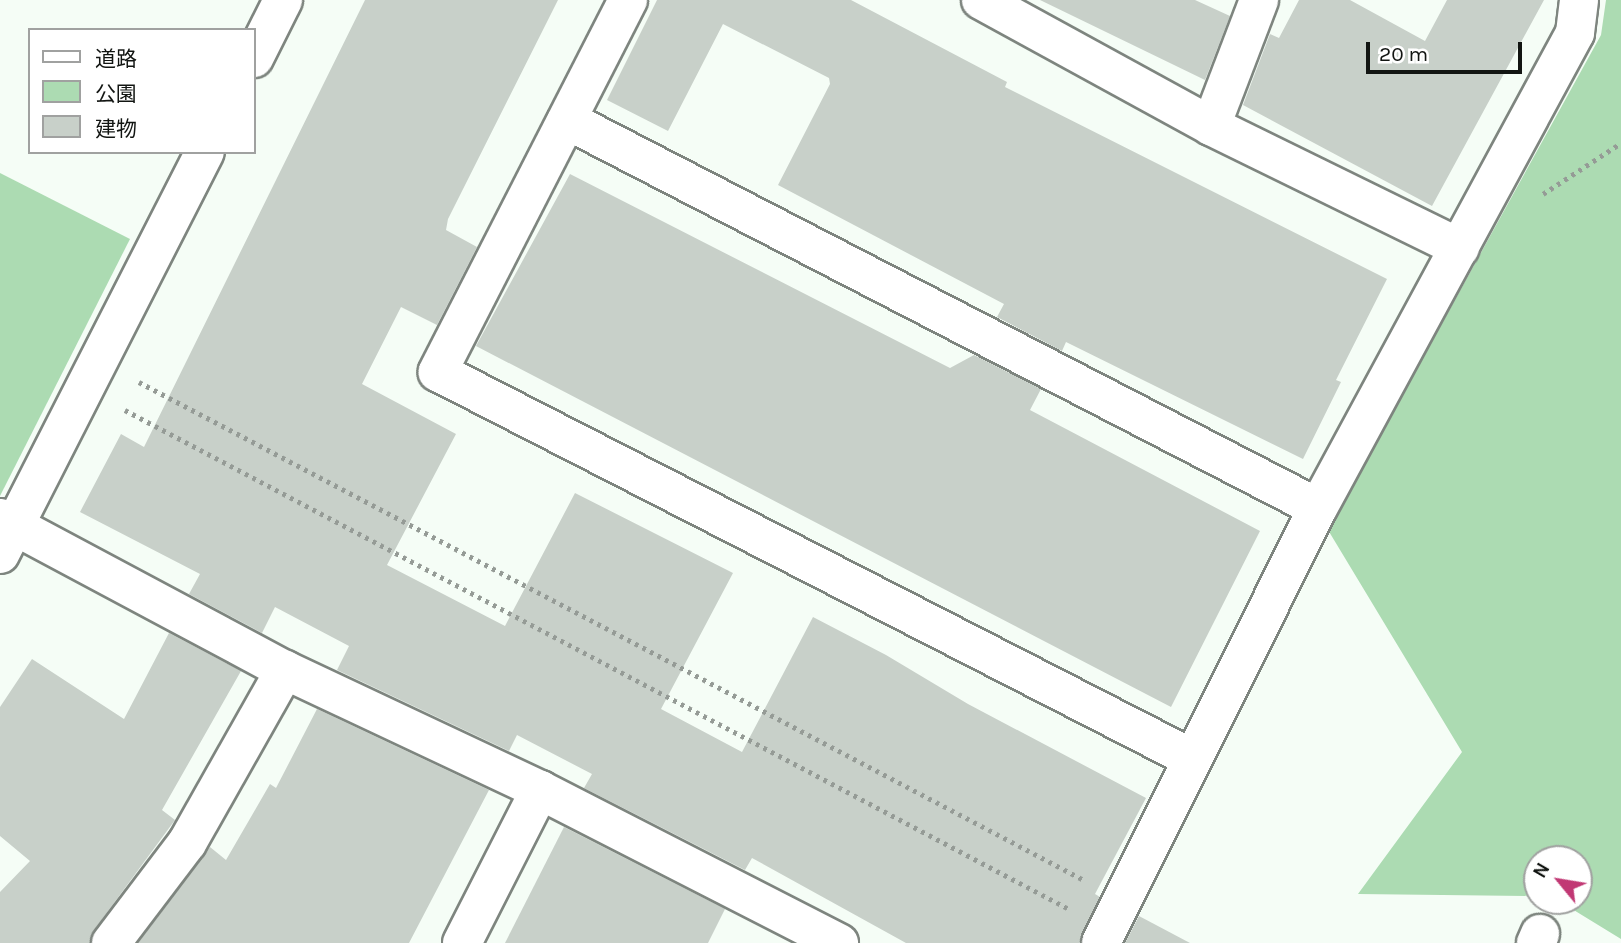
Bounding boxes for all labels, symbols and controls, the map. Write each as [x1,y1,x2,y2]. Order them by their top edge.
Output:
legend [28,28,256,154]
scale bar [1369,28,1525,72]
text: 20 m [1379,42,1428,66]
text: 道路 [95,47,137,71]
text: 公園 [95,82,137,106]
text: 建物 [95,117,137,141]
north arrow [1523,845,1593,915]
text: N [1529,859,1554,882]

